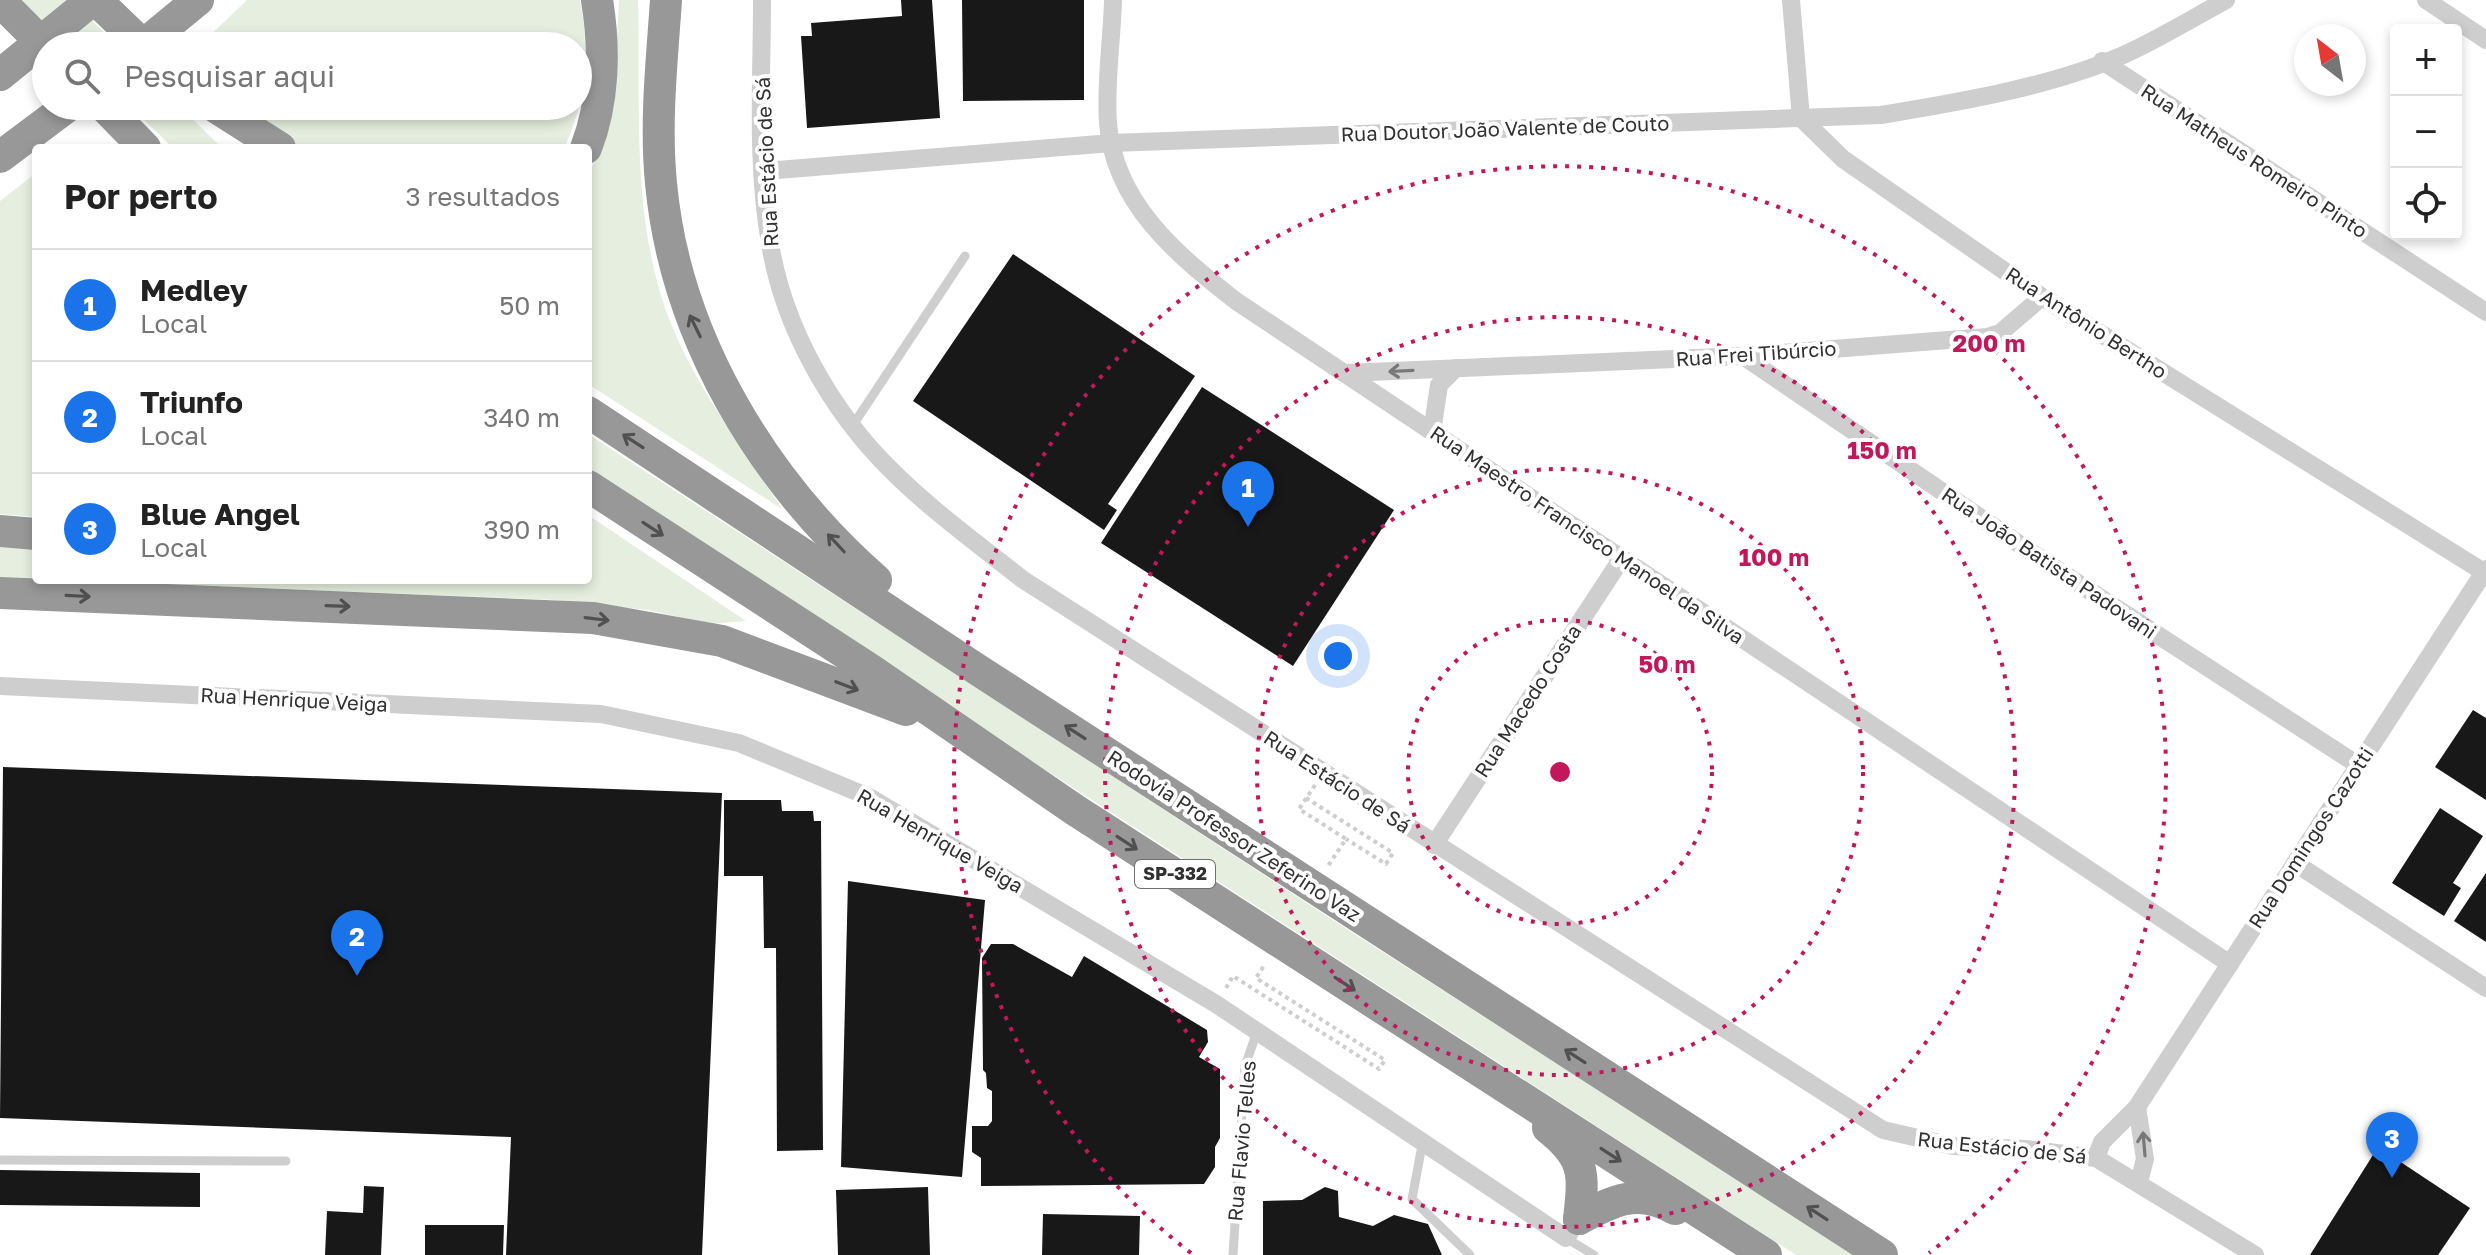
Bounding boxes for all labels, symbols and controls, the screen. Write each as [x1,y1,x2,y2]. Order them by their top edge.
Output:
north arrow [2294,24,2366,96]
map controls [2390,24,2462,240]
button: + [2390,24,2462,96]
search box [32,32,592,120]
icon: search [60,54,104,98]
text: Pesquisar aqui [124,58,335,94]
street label: Rua Estácio de Sá [750,77,782,248]
street label: Rua Matheus Romeiro Pinto [2137,78,2372,242]
button: − [2390,96,2462,168]
street label: Rua Doutor João Valente de Couto [1340,110,1670,146]
button: locate [2390,168,2462,240]
text: Por perto [64,176,218,216]
text: 3 resultados [406,181,560,212]
street label: Rua Antônio Bertho [2001,261,2172,383]
text: Medley [140,272,248,308]
text: 1 [83,290,97,321]
text: 50 m [499,290,560,321]
text: Local [140,308,207,339]
one-way arrow [687,315,703,339]
text: 200 m [1953,328,2025,357]
street label: Rua Frei Tibúrcio [1675,335,1837,371]
one-way arrow [1388,364,1415,379]
text: Triunfo [140,384,243,420]
text: 2 [82,402,98,433]
text: 340 m [483,402,560,433]
text: Local [140,420,207,451]
street label: Rua Maestro Francisco Manoel da Silva [1426,420,1749,648]
one-way arrow [622,433,644,449]
text: 150 m [1847,435,1917,464]
pin: 1 [1222,461,1274,527]
street label: Rua João Batista Padovani [1938,481,2161,643]
text: Blue Angel [140,496,300,532]
text: 3 [82,514,98,545]
text: 390 m [483,514,560,545]
one-way arrow [642,520,664,537]
text: Local [140,532,207,563]
one-way arrow [827,534,846,553]
text: 100 m [1739,542,1809,571]
one-way arrow [64,588,91,603]
one-way arrow [324,599,351,614]
one-way arrow [583,612,610,627]
street label: Rua Macedo Costa [1469,620,1586,781]
your location [1318,636,1358,676]
text: 50 m [1638,649,1696,678]
one-way arrow [834,680,859,694]
street label: Rua Henrique Veiga [200,682,388,716]
one-way arrow [1064,724,1086,741]
street label: Rua Estácio de Sá [1260,725,1415,838]
street label: Rua Domingos Cazotti [2243,742,2378,933]
street label: Rodovia Professor Zeferino Vaz [1103,744,1366,926]
centre of rings [1546,758,1574,786]
street label: Rua Henrique Veiga [853,783,1028,897]
one-way arrow [1115,835,1137,852]
road number: SP-332 [1135,860,1215,888]
pin: 2 [331,910,383,976]
one-way arrow [1334,975,1356,992]
one-way arrow [1564,1048,1587,1064]
street label: Rua Flavio Telles [1222,1059,1260,1222]
pin: 3 [2366,1112,2418,1178]
street label: Rua Estácio de Sá [1916,1126,2088,1168]
one-way arrow [2136,1132,2151,1158]
one-way arrow [1599,1147,1622,1163]
one-way arrow [1806,1204,1828,1221]

